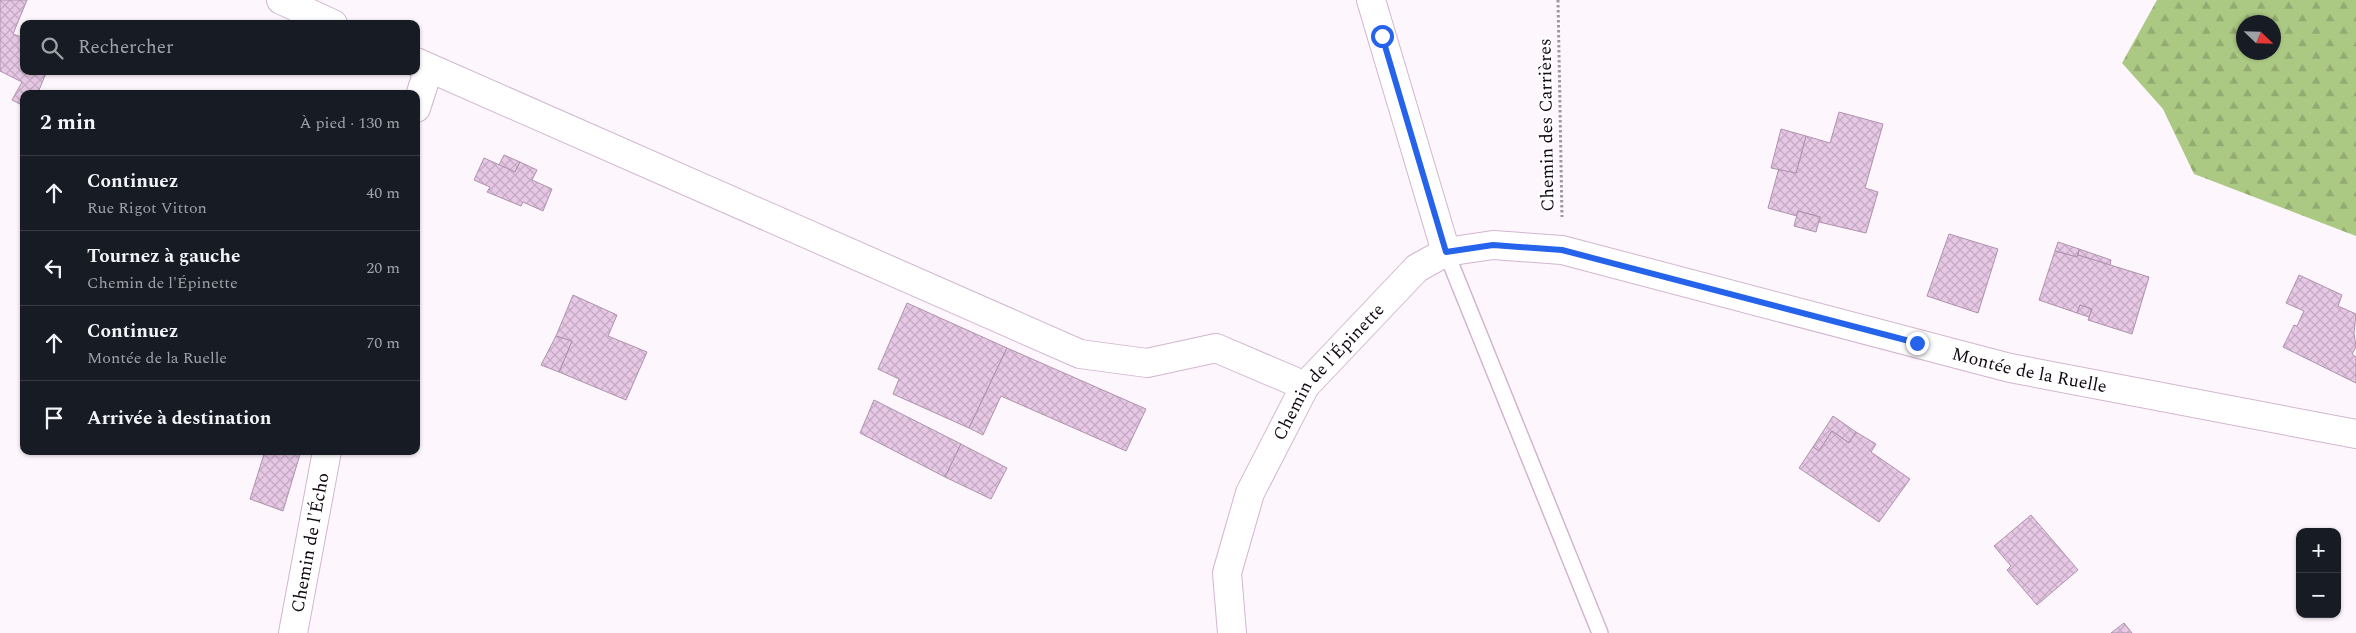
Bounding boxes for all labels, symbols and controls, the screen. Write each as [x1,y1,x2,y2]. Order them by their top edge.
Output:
north arrow [2236,15,2281,60]
search box [20,20,420,75]
route start [1371,25,1394,48]
text: Rechercher [78,33,174,62]
icon: search [38,34,66,62]
street label: Chemin des Carrières [1531,38,1562,212]
text: 2 min [40,107,96,139]
text: À pied · 130 m [299,111,400,135]
text: Continuez [87,167,178,196]
icon: ahead [40,179,68,207]
text: 40 m [366,181,400,205]
text: Rue Rigot Vitton [87,196,207,220]
text: Tournez à gauche [87,242,240,271]
icon: left [40,254,68,282]
text: 20 m [366,256,400,280]
text: Chemin de l'Épinette [87,271,238,295]
street label: Chemin de l'Épinette [1266,297,1391,445]
text: Continuez [87,317,178,346]
icon: ahead [40,329,68,357]
text: 70 m [366,331,400,355]
route end [1906,332,1929,355]
street label: Montée de la Ruelle [1949,340,2109,400]
text: Montée de la Ruelle [87,346,227,370]
icon: arrive [40,404,68,432]
text: Arrivée à destination [87,404,271,433]
street label: Chemin de l'Écho [284,470,337,615]
map controls [2296,528,2341,618]
button: + [2296,528,2341,573]
button: − [2296,573,2341,618]

